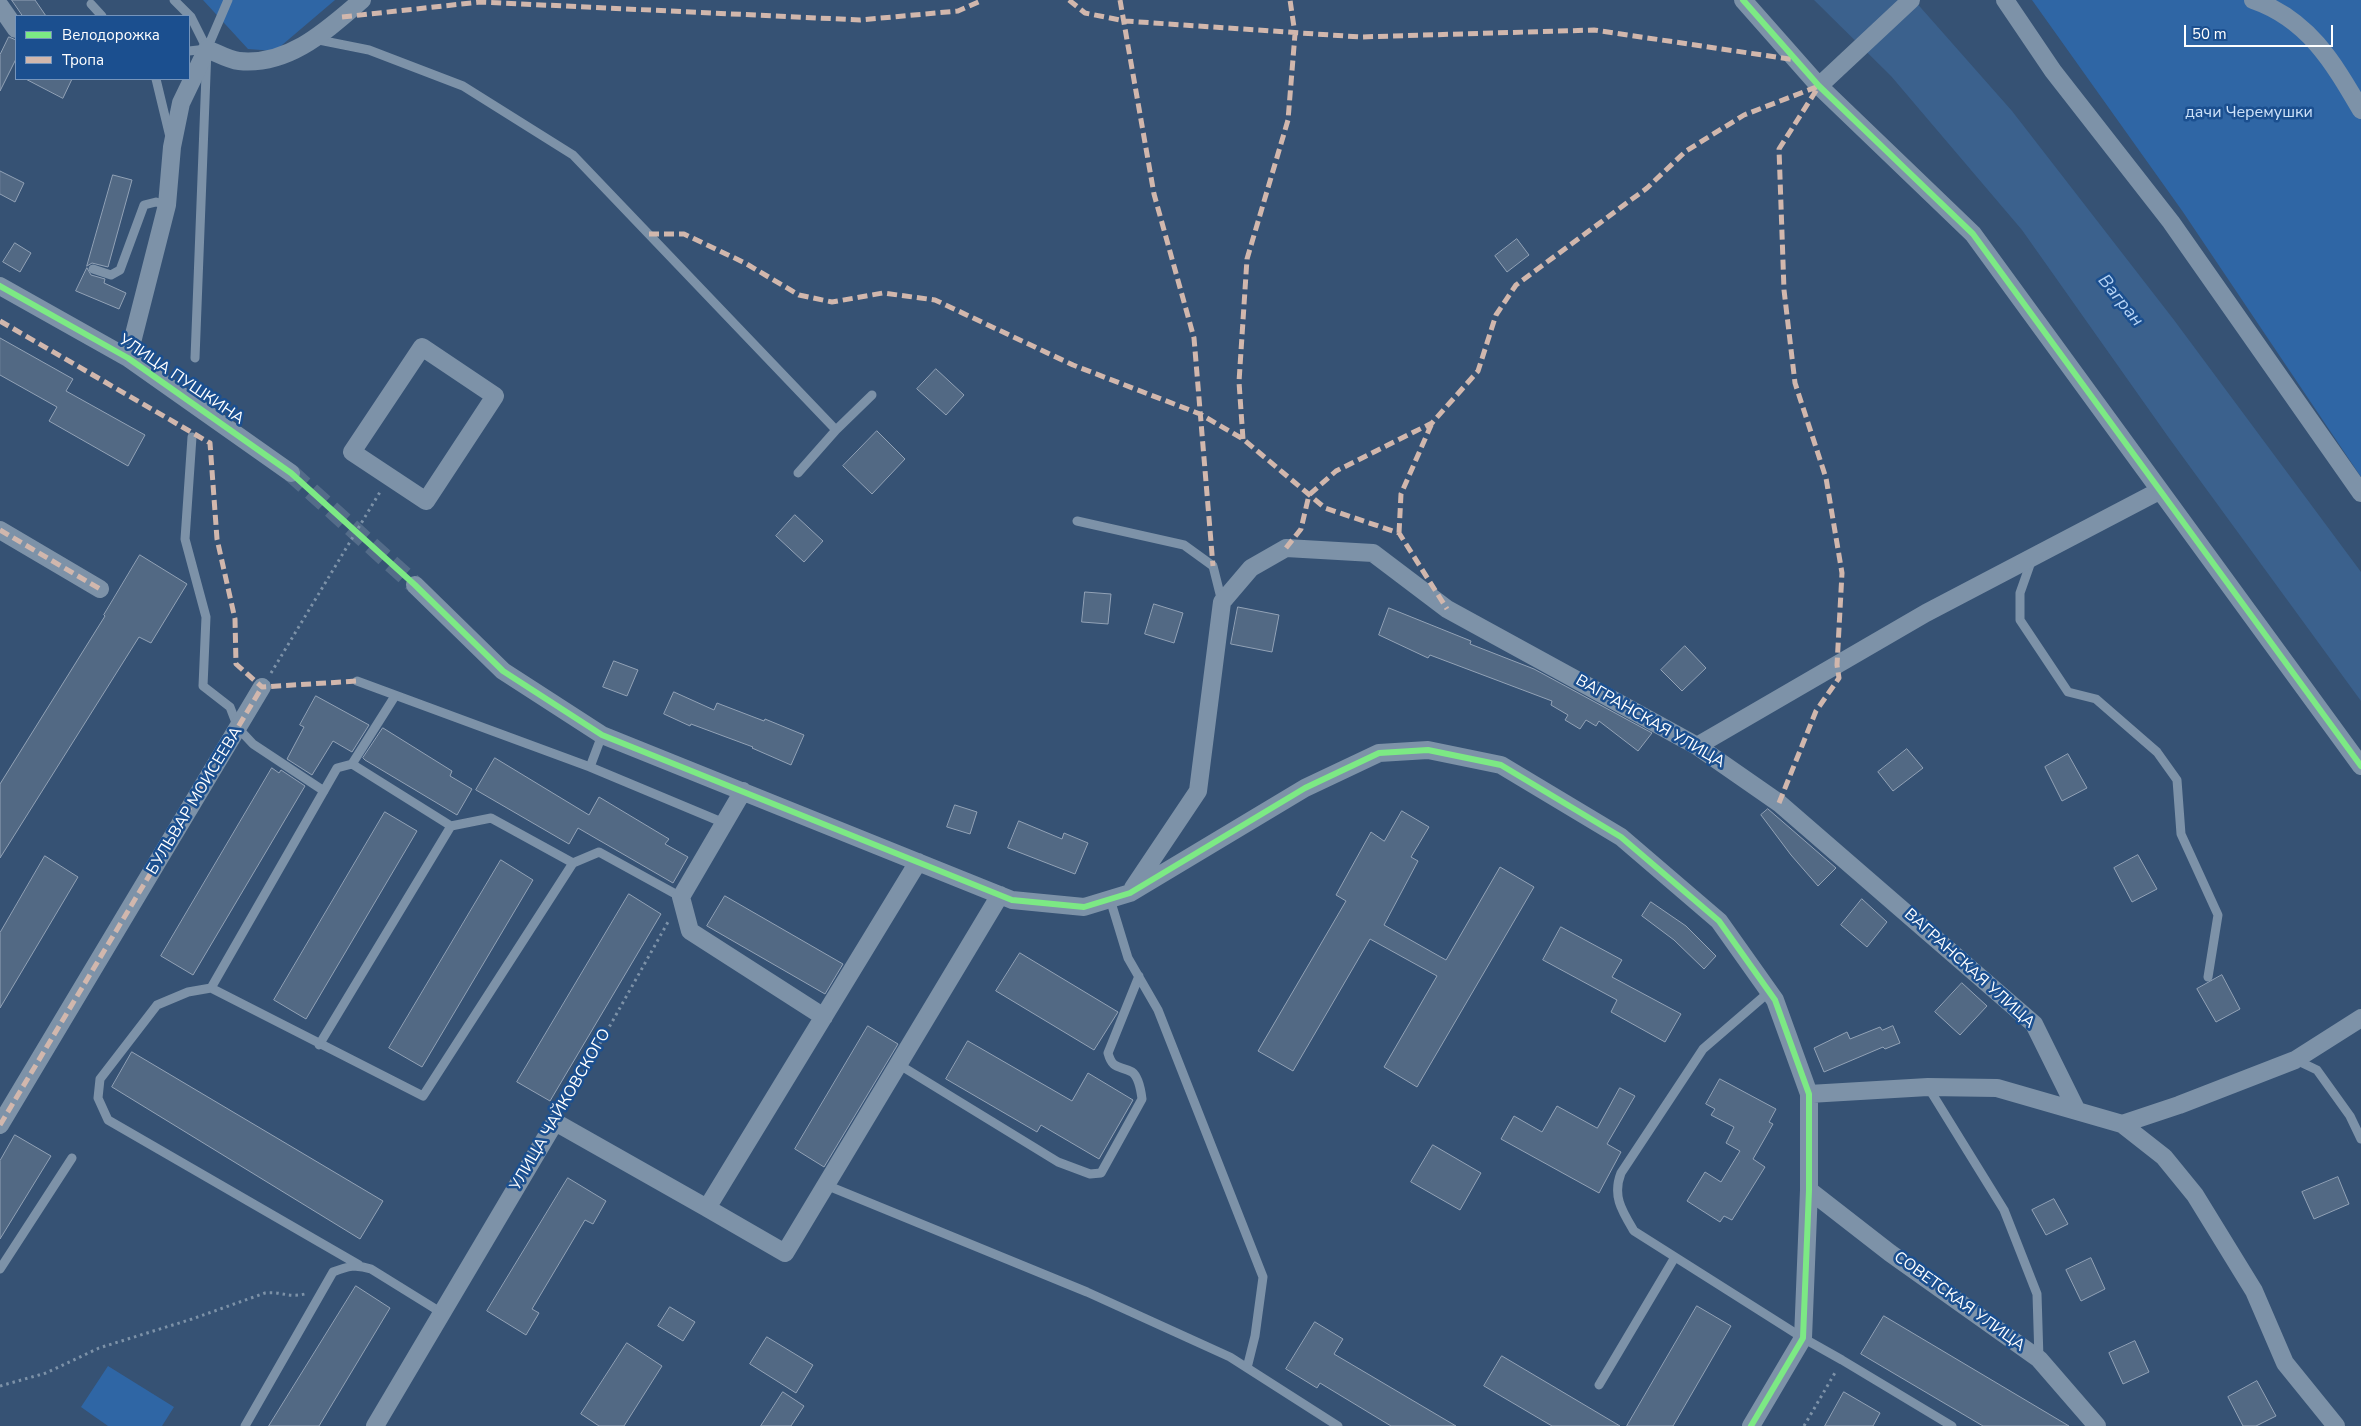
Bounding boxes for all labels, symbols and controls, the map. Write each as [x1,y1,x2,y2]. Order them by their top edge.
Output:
legend [15,15,190,80]
scale bar [2186,15,2335,47]
text: 50 m [2192,24,2227,44]
text: Велодорожка [62,25,160,45]
text: Тропа [62,50,104,70]
park label: дачи Черемушки [2185,103,2313,123]
water label: Вагран [2093,271,2147,331]
street label: УЛИЦА ПУШКИНА [114,331,248,429]
street label: ВАГРАНСКАЯ УЛИЦА [1572,671,1728,773]
street label: БУЛЬВАР МОИСЕЕВА [143,723,247,879]
street label: ВАГРАНСКАЯ УЛИЦА [1900,905,2038,1033]
street label: УЛИЦА ЧАЙКОВСКОГО [507,1026,615,1194]
street label: СОВЕТСКАЯ УЛИЦА [1890,1248,2028,1356]

